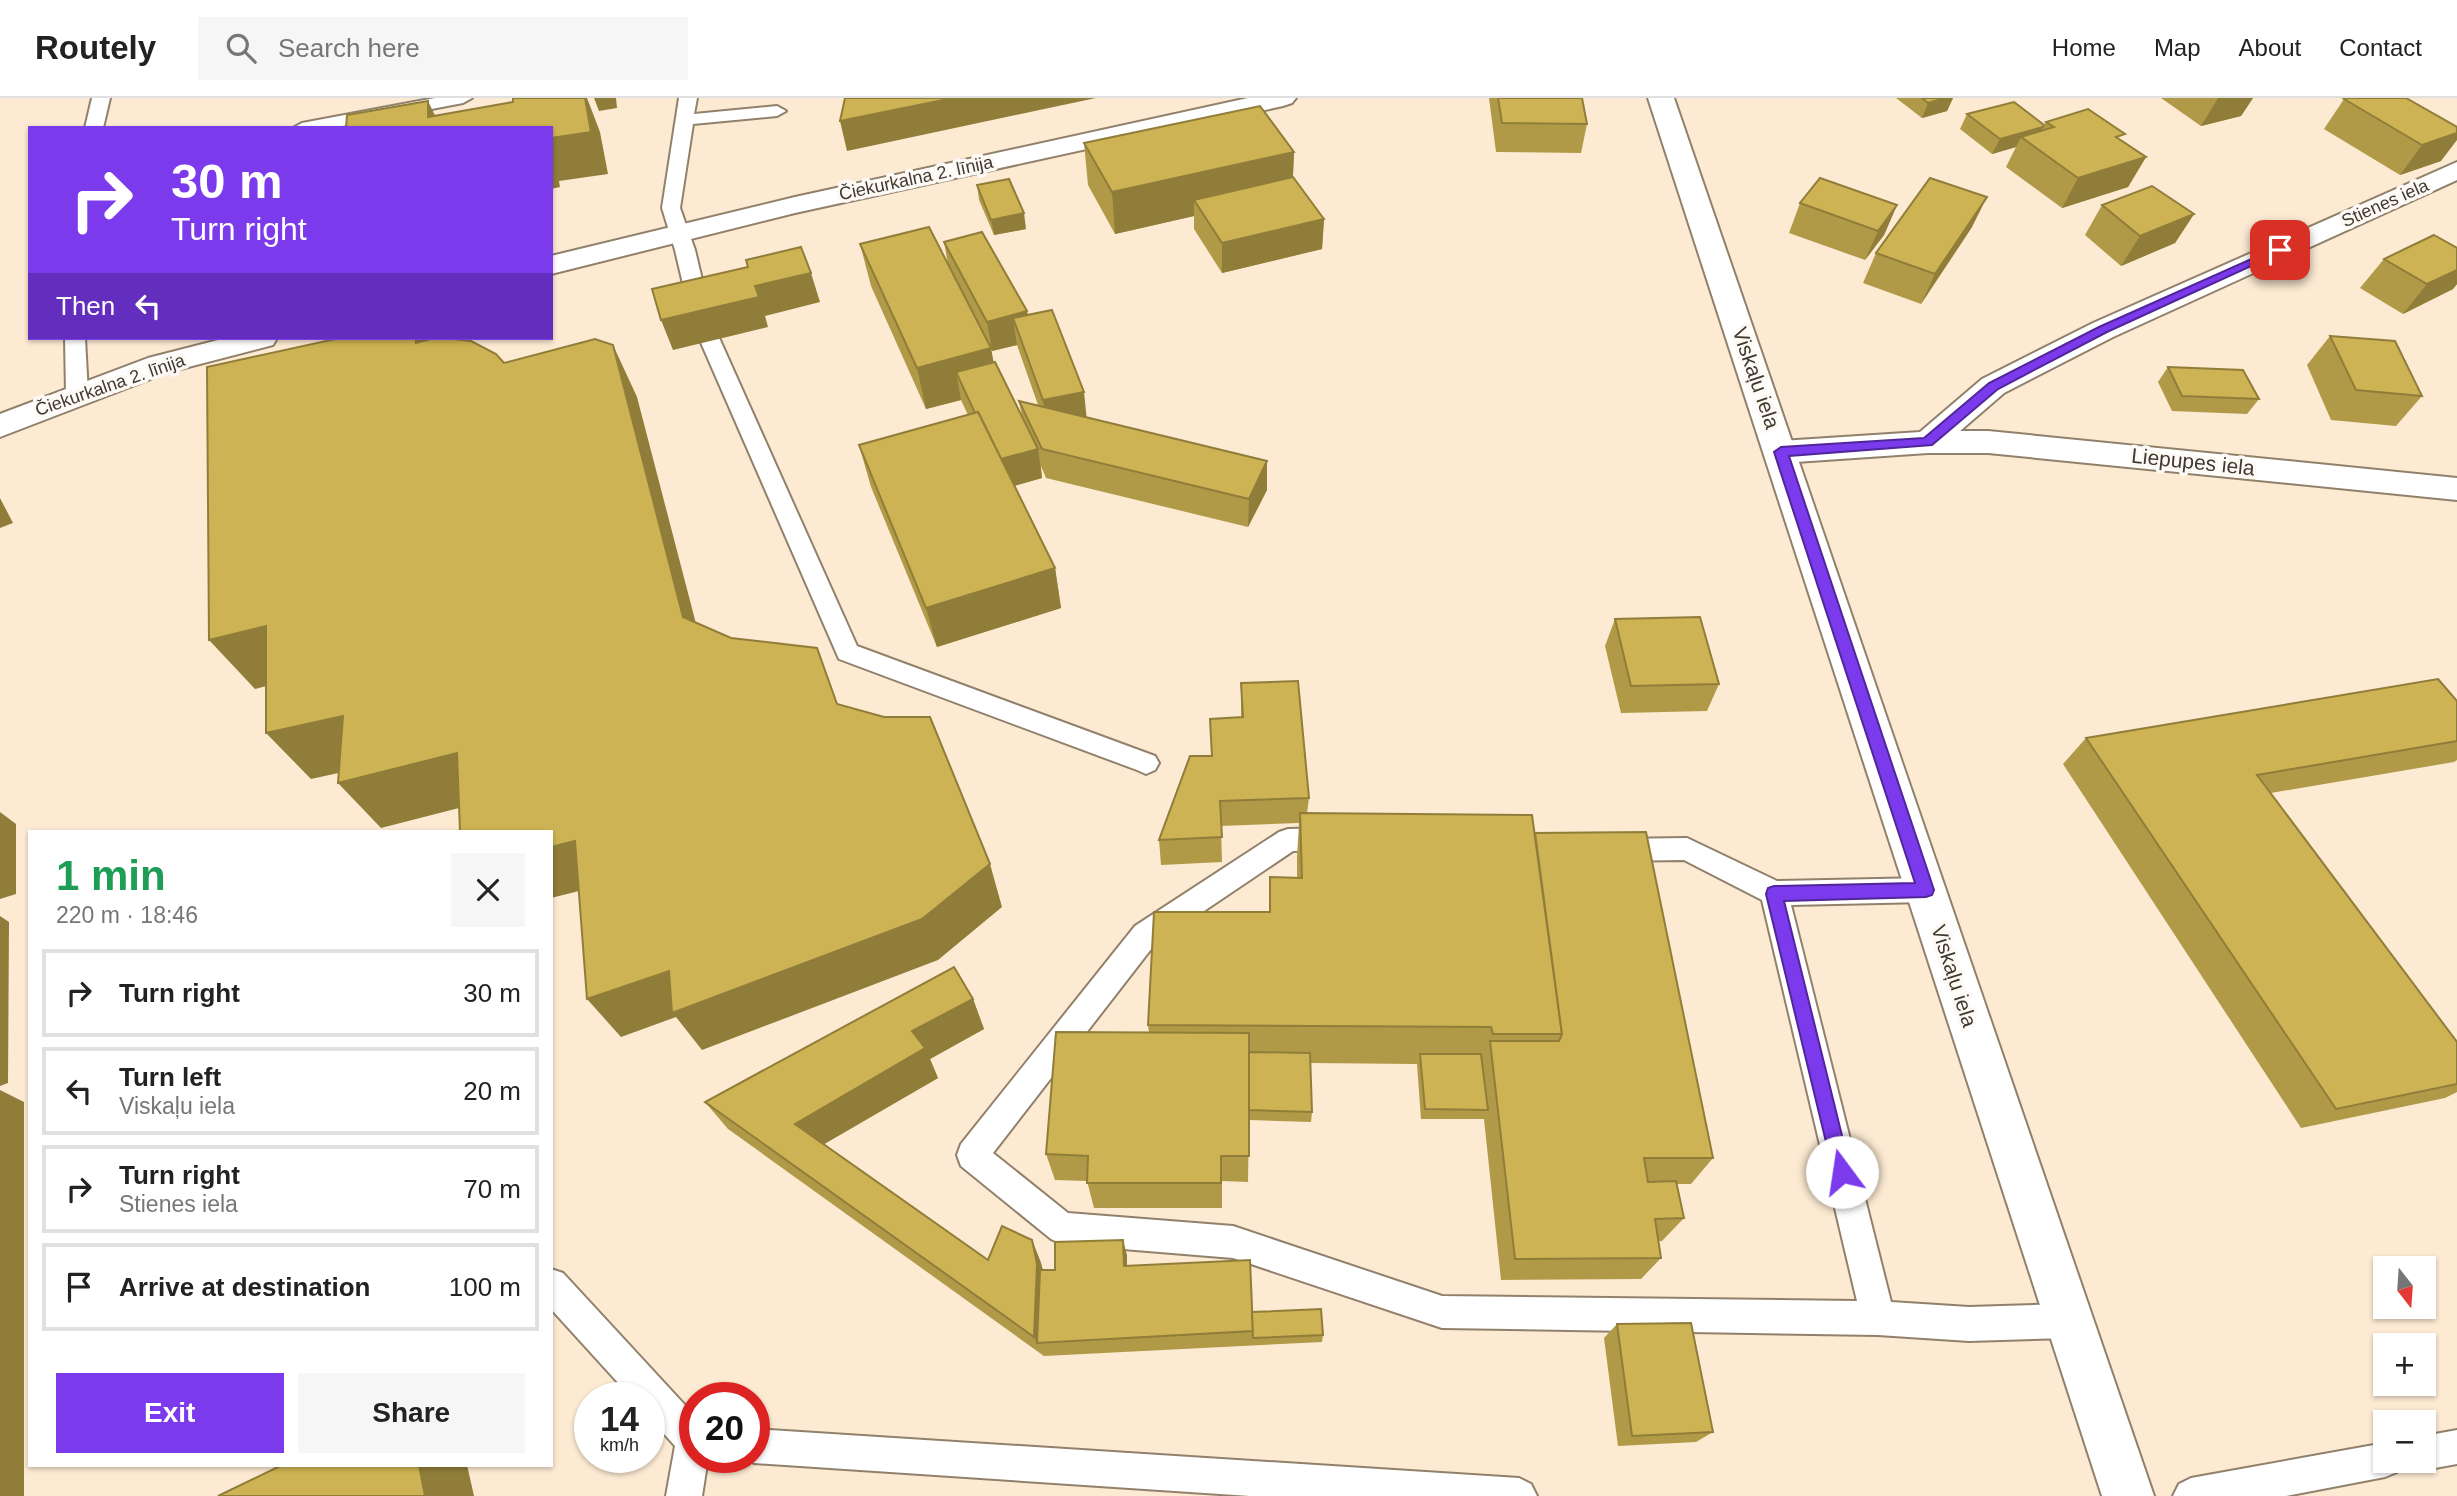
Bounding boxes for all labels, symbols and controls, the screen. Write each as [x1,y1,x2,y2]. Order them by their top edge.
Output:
search box [198,17,688,80]
text: Routely [35,29,156,66]
icon: search [222,29,260,67]
text: Search here [278,33,420,63]
text: Home [2052,34,2116,61]
text: Map [2154,34,2201,61]
text: About [2239,34,2301,61]
text: Contact [2339,34,2422,61]
street label: Čiekurkalna 2. līnija [837,151,996,204]
icon: right [56,154,147,245]
text: 30 m [171,154,283,208]
street label: Stienes iela [2338,175,2432,231]
text: Turn right [171,211,307,247]
pin [2250,220,2310,280]
icon: arrive [2261,231,2299,269]
icon: left [129,287,167,325]
text: Then [56,291,115,321]
street label: Viskaļu iela [1728,324,1785,432]
street label: Čiekurkalna 2. līnija [32,349,188,420]
street label: Liepupes iela [2130,444,2256,479]
text: 1 min [56,852,166,899]
button: close [451,853,525,927]
text: 220 m · 18:46 [56,902,198,928]
street label: Viskaļu iela [1927,922,1982,1030]
icon: right [60,974,98,1012]
text: Turn right [119,978,240,1008]
text: 30 m [463,978,521,1008]
text: Turn left [119,1062,221,1092]
icon: left [60,1072,98,1110]
text: 20 m [463,1076,521,1106]
text: Viskaļu iela [119,1093,235,1119]
position arrow [1805,1135,1879,1209]
text: Turn right [119,1160,240,1190]
icon: right [60,1170,98,1208]
text: 70 m [463,1174,521,1204]
text: Stienes iela [119,1191,238,1217]
north arrow [2373,1256,2436,1320]
map controls [2373,1256,2436,1473]
icon: arrive [60,1268,98,1306]
text: Arrive at destination [119,1272,370,1302]
text: 100 m [449,1272,521,1302]
button: + [2373,1333,2436,1396]
button: Exit [56,1373,284,1453]
button: Share [298,1373,525,1453]
speed limit sign: 20 [679,1382,770,1473]
text: 14 [600,1399,639,1438]
button: − [2373,1410,2436,1473]
text: km/h [600,1435,639,1455]

